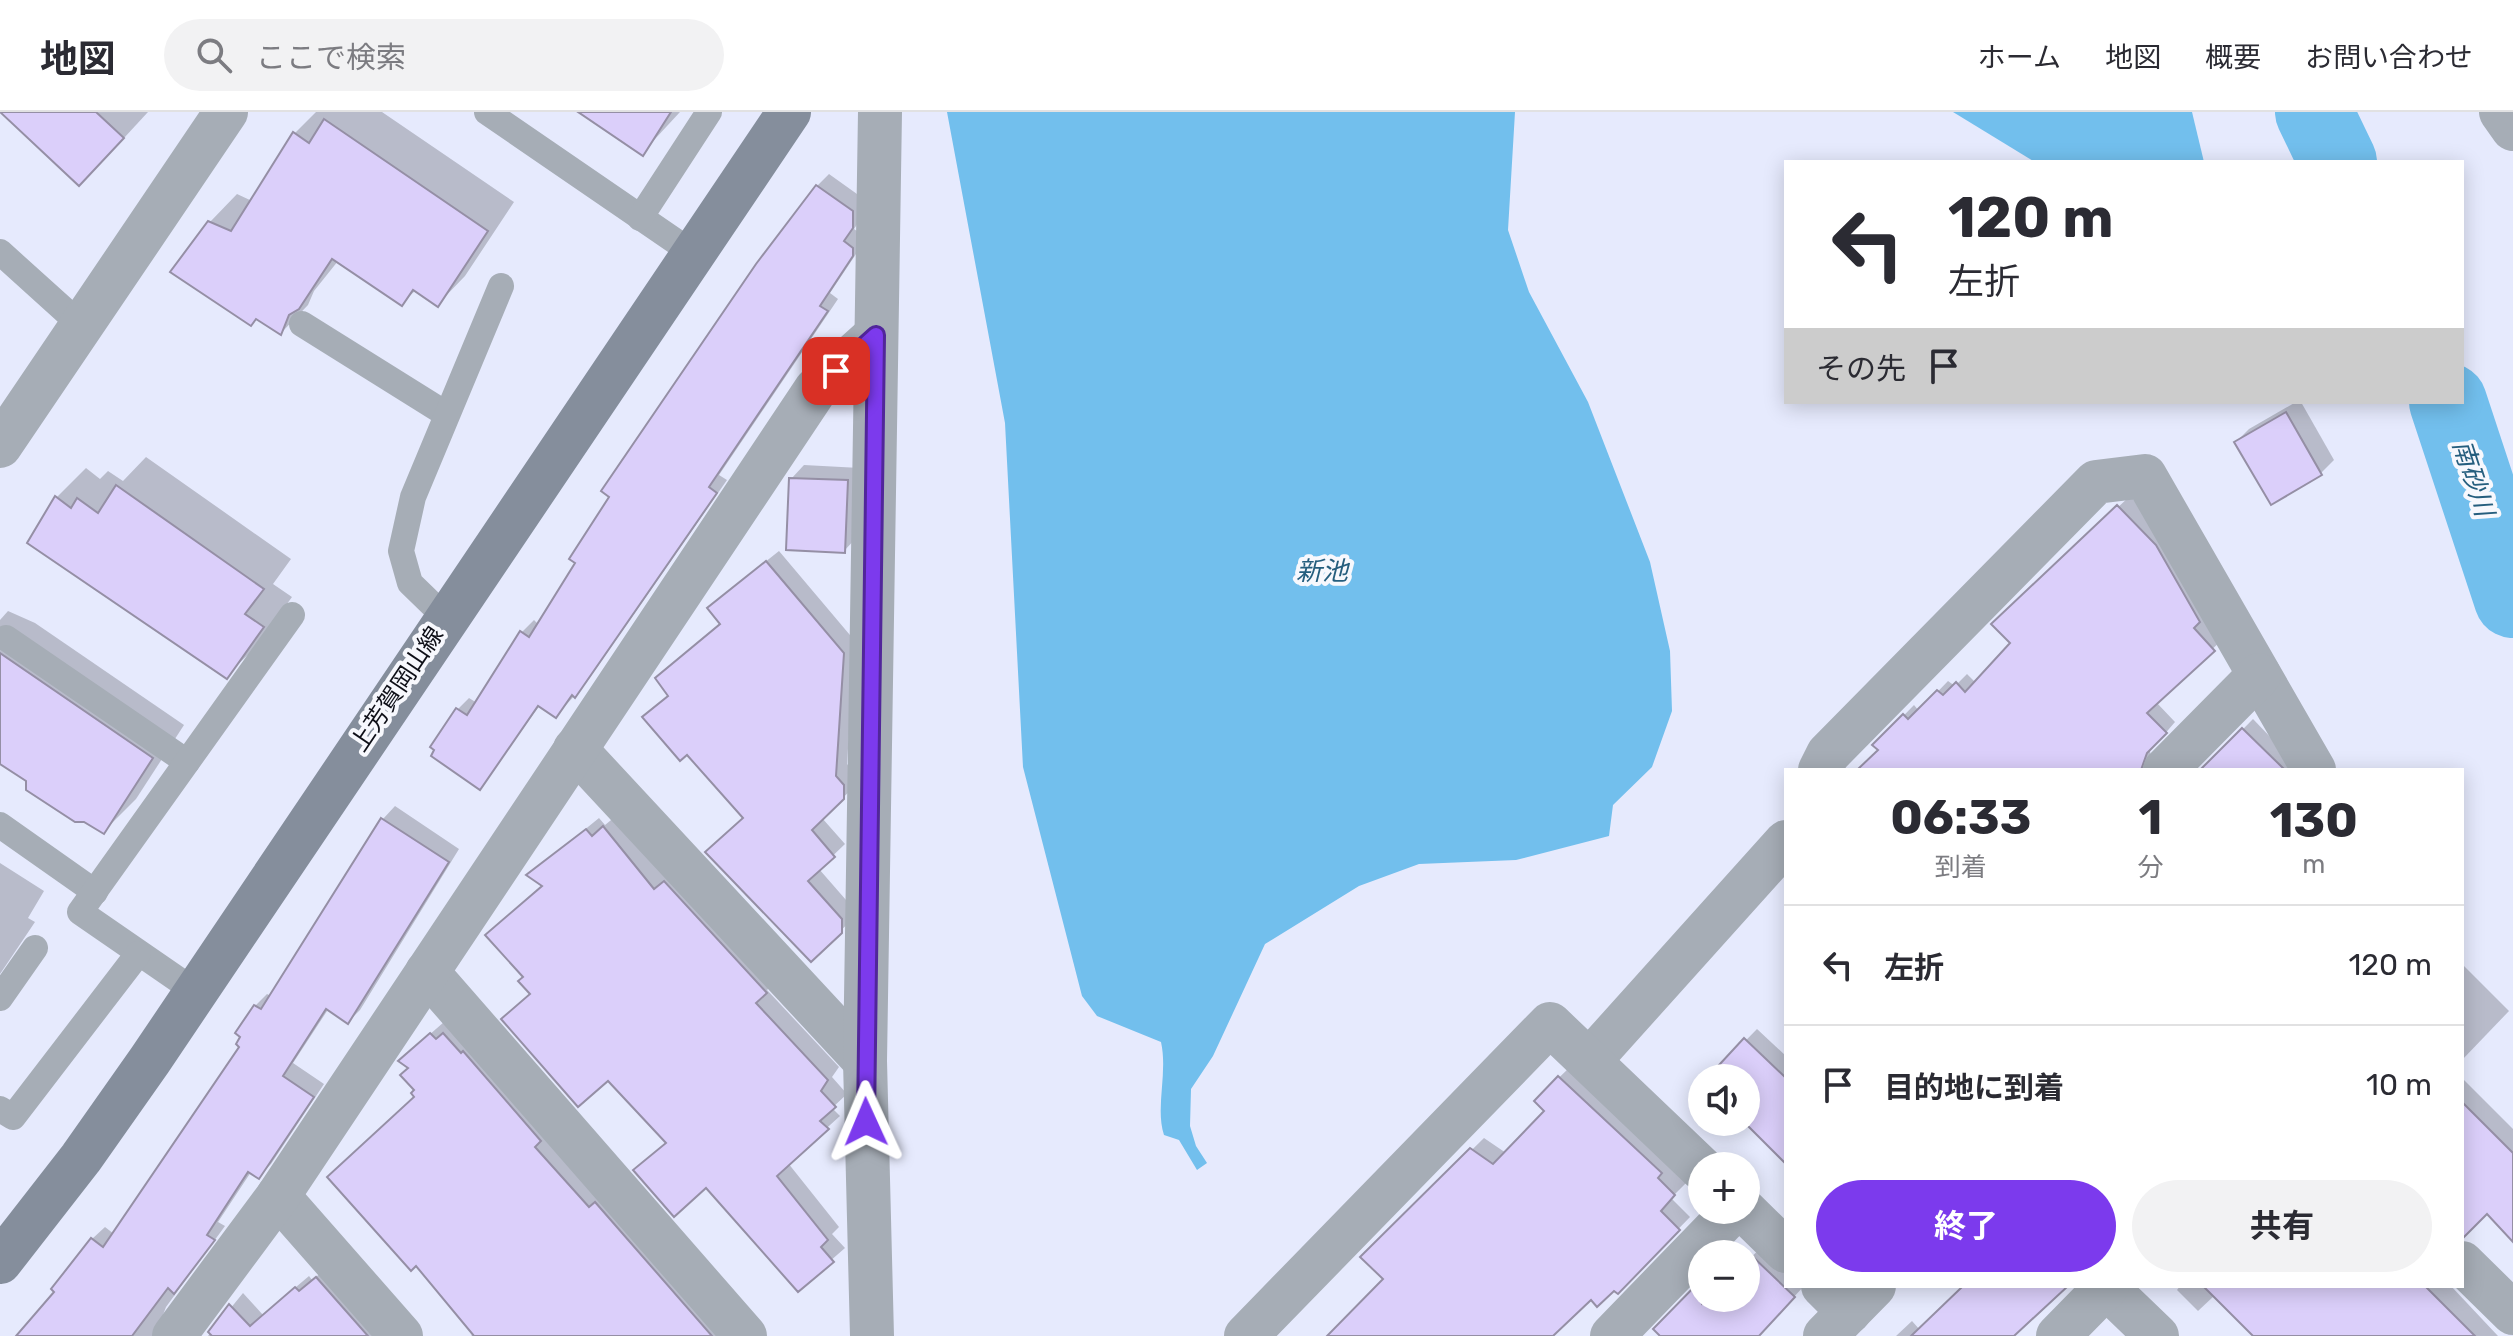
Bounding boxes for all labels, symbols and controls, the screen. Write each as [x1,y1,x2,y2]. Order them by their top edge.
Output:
search box [164,19,724,91]
icon: search [192,33,236,77]
text: 地図 [40,36,116,82]
text: ここで検索 [256,40,406,76]
text: ホーム [1978,41,2061,74]
text: 地図 [2105,41,2161,74]
text: 概要 [2205,41,2261,74]
text: お問い合わせ [2305,41,2473,74]
text: 120 m [1948,185,2114,251]
icon: left [1816,192,1920,296]
text: 左折 [1948,260,2020,303]
pin [802,337,870,405]
icon: arrive [1922,344,1966,388]
icon: arrive [814,349,858,393]
text: その先 [1816,351,1906,387]
water label: 南砂川 [2446,436,2501,523]
water label: 新池 [1296,556,1351,587]
street label: 上芳賀岡山線 [345,621,449,757]
text: 06:33 [1890,789,2031,846]
text: 1 [2139,789,2162,846]
text: 130 [2270,792,2358,849]
text: m [2302,849,2325,880]
text: 到着 [1935,852,1987,883]
text: 分 [2137,852,2164,883]
icon: left [1816,943,1860,987]
text: 120 m [2348,947,2432,983]
text: 左折 [1884,950,1944,986]
icon: arrive [1816,1063,1860,1107]
map controls [1688,1064,1760,1312]
button: sound [1688,1064,1760,1136]
text: 10 m [2366,1067,2432,1103]
text: 目的地に到着 [1884,1070,2064,1106]
position arrow [824,1080,908,1164]
button: + [1688,1152,1760,1224]
button: 終了 [1816,1180,2116,1272]
button: 共有 [2132,1180,2432,1272]
button: − [1688,1240,1760,1312]

